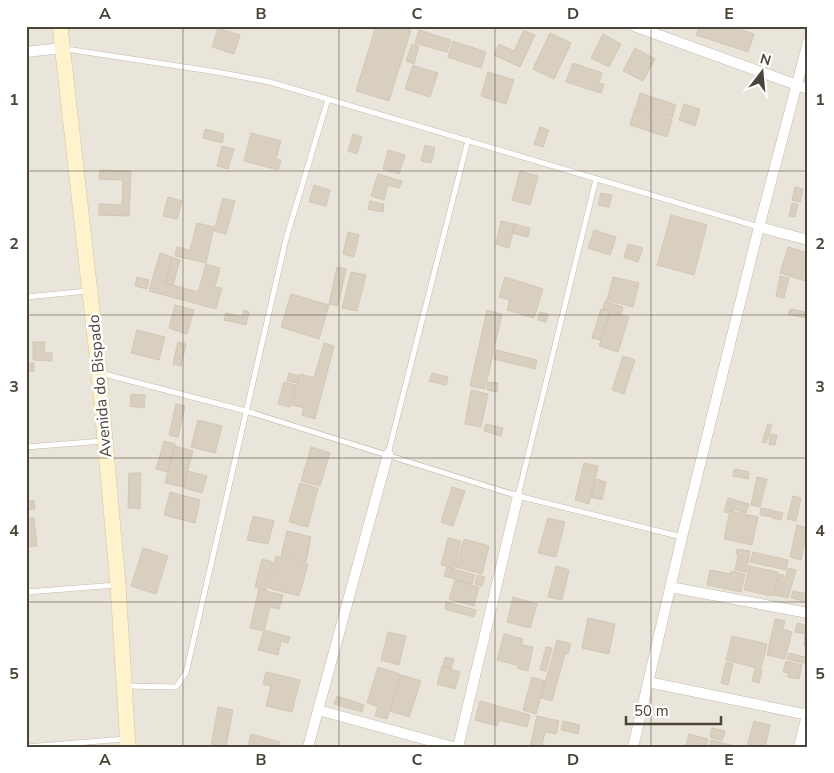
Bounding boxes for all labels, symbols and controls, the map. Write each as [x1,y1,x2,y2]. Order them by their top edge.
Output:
text: A [99,3,111,25]
text: B [255,3,267,25]
text: C [412,3,423,25]
text: D [567,3,579,25]
text: E [724,3,734,25]
north arrow [736,48,786,98]
text: N [758,49,773,71]
text: 1 [9,89,19,111]
text: 1 [815,89,825,111]
text: 2 [9,233,19,255]
text: 2 [815,233,825,255]
street label: Avenida do Bispado [83,314,117,458]
text: 3 [9,376,19,398]
text: 3 [815,376,825,398]
text: 4 [9,520,19,542]
text: 4 [815,520,825,542]
text: 5 [9,663,19,685]
text: 5 [815,663,825,685]
scale bar [626,693,722,725]
text: 50 m [634,701,669,721]
text: A [99,749,111,771]
text: B [255,749,267,771]
text: C [412,749,423,771]
text: D [567,749,579,771]
text: E [724,749,734,771]

